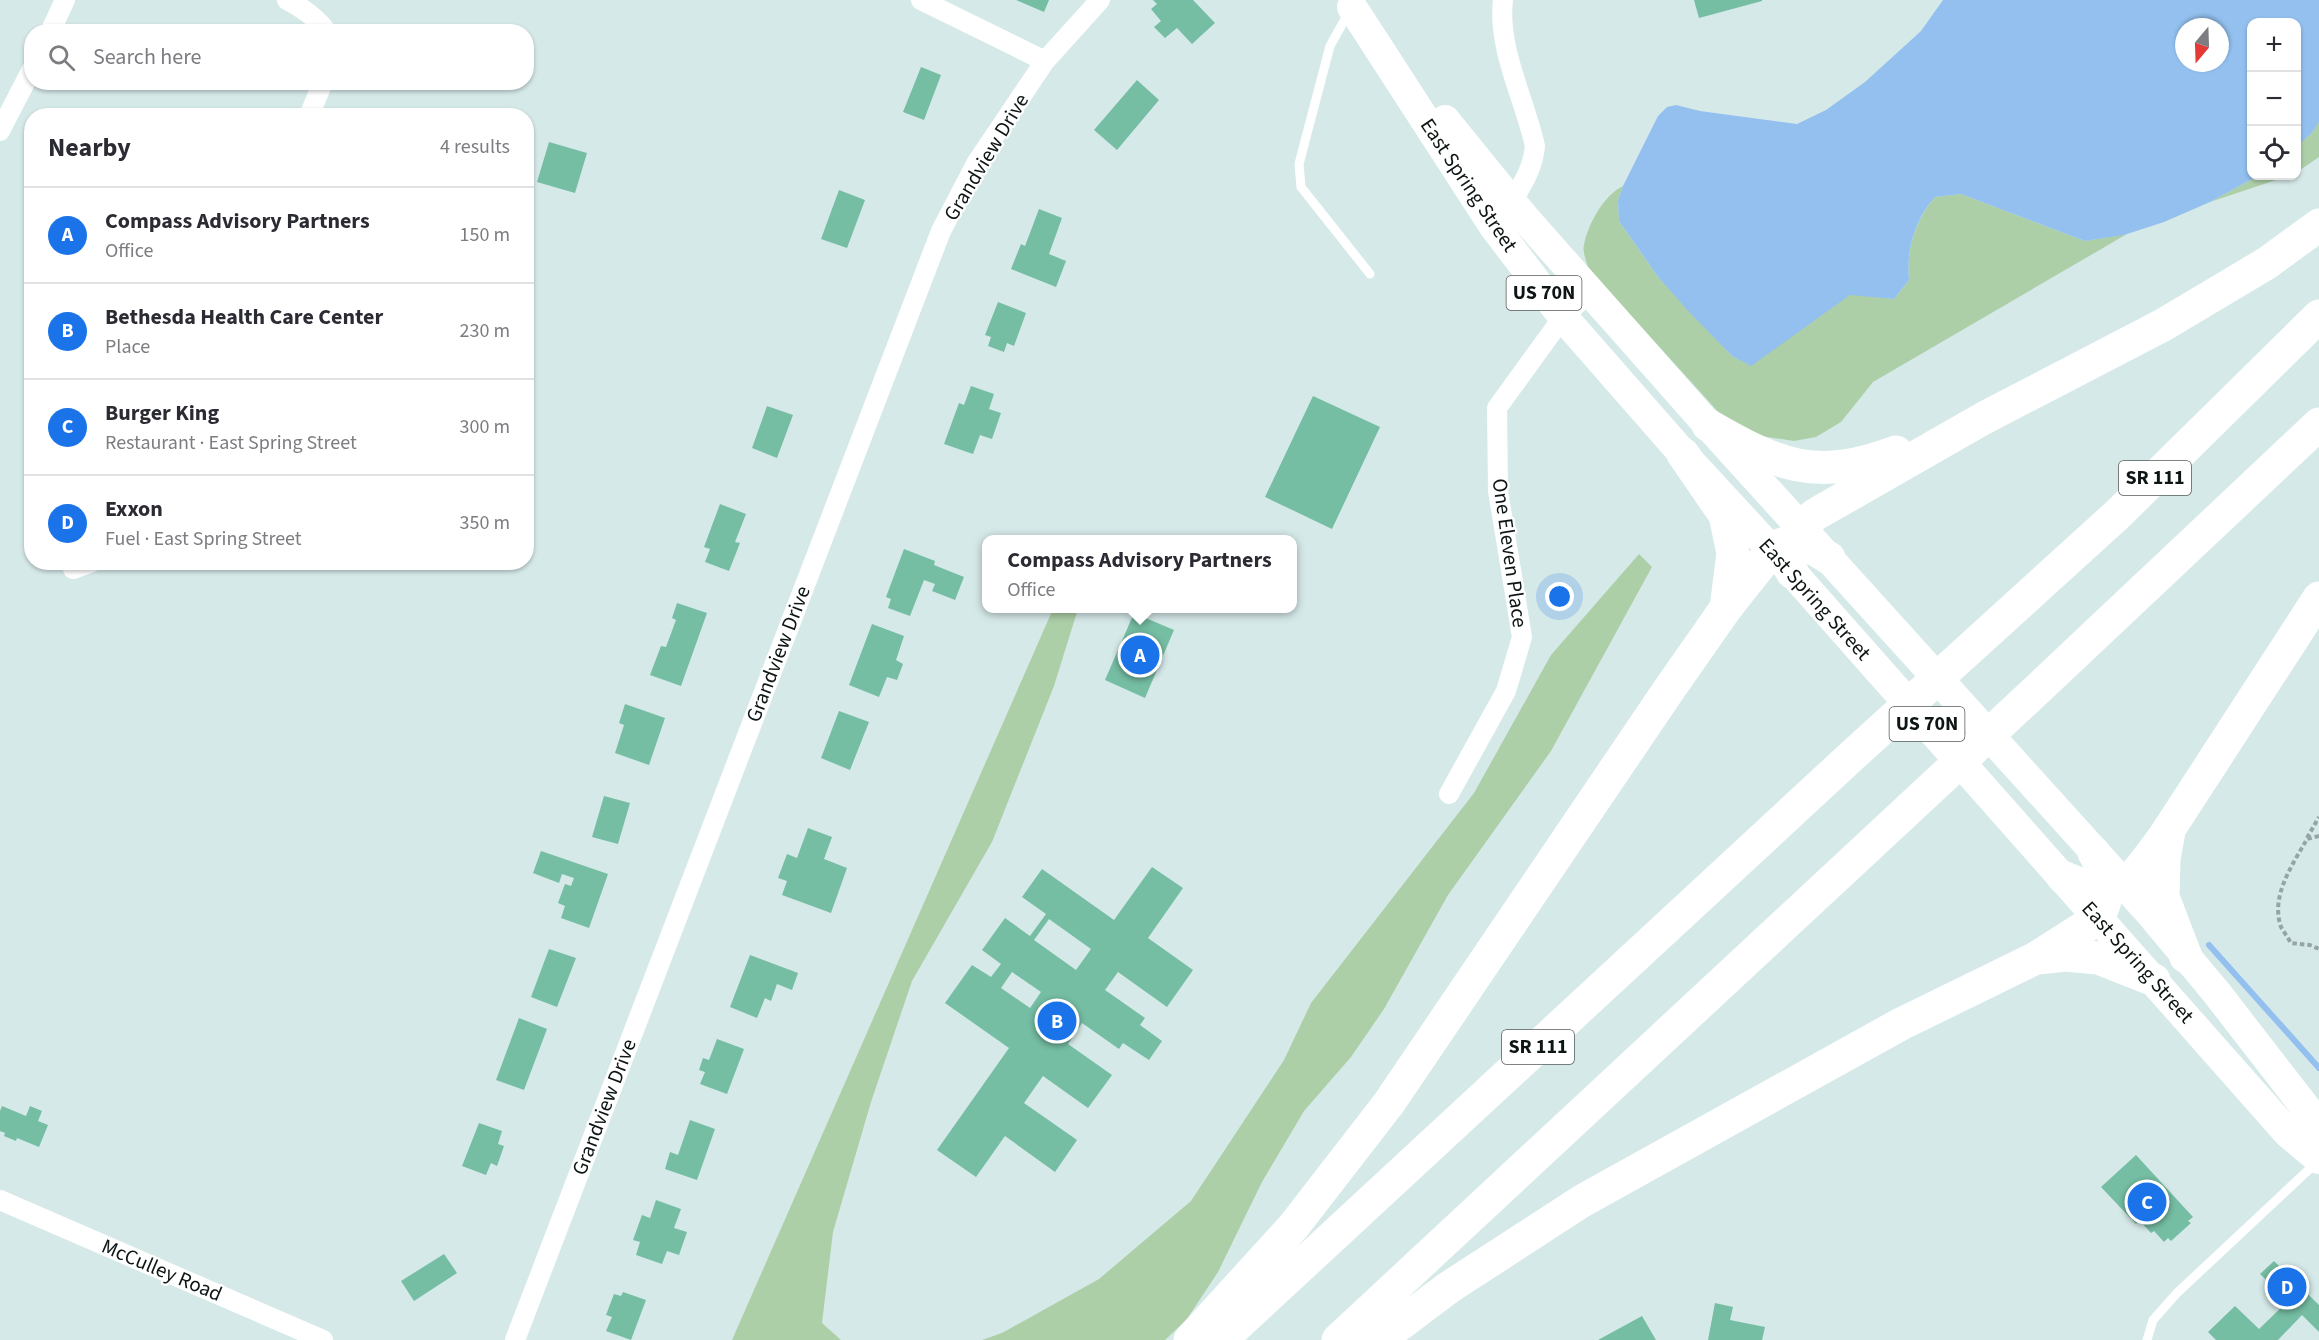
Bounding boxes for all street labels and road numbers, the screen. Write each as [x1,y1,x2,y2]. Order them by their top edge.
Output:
street label: Grandview Drive [936,88,1036,226]
street label: East Spring Street [1413,112,1525,258]
road number: US 70N [1506,276,1582,310]
road number: SR 111 [2119,461,2191,495]
street label: One Eleven Place [1485,477,1535,629]
street label: East Spring Street [1752,531,1878,667]
street label: Grandview Drive [738,582,818,726]
road number: US 70N [1890,707,1964,741]
street label: East Spring Street [2075,894,2201,1030]
road number: SR 111 [1502,1030,1574,1064]
street label: Grandview Drive [564,1035,644,1179]
street label: McCulley Road [97,1231,227,1309]

